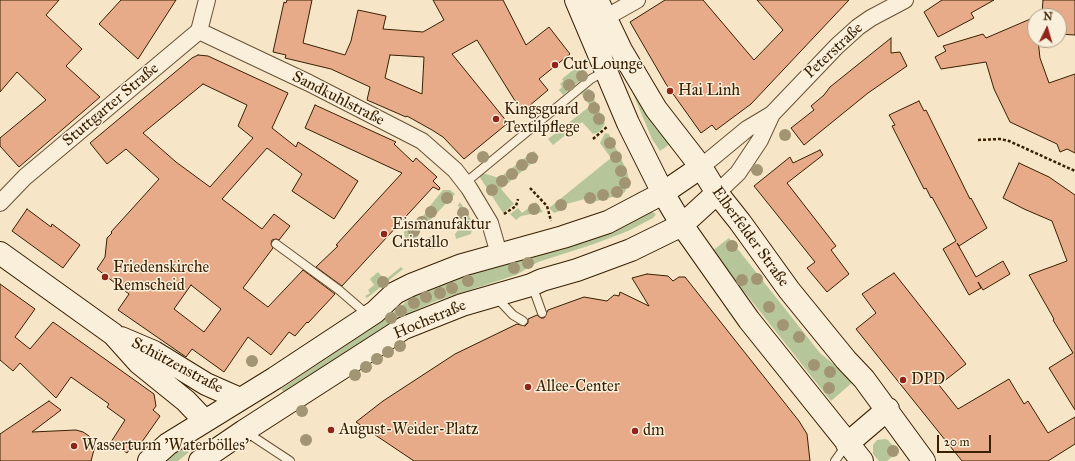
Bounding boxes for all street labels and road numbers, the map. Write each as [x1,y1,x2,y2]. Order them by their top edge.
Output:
street label: Peterstraße [801,19,867,83]
street label: Stuttgarter Straße [59,59,163,151]
street label: Sandkuhlstraße [289,68,387,130]
street label: Elberfelder Straße [707,183,793,291]
street label: Hochstraße [391,296,469,344]
street label: Schützenstraße [128,334,226,398]

